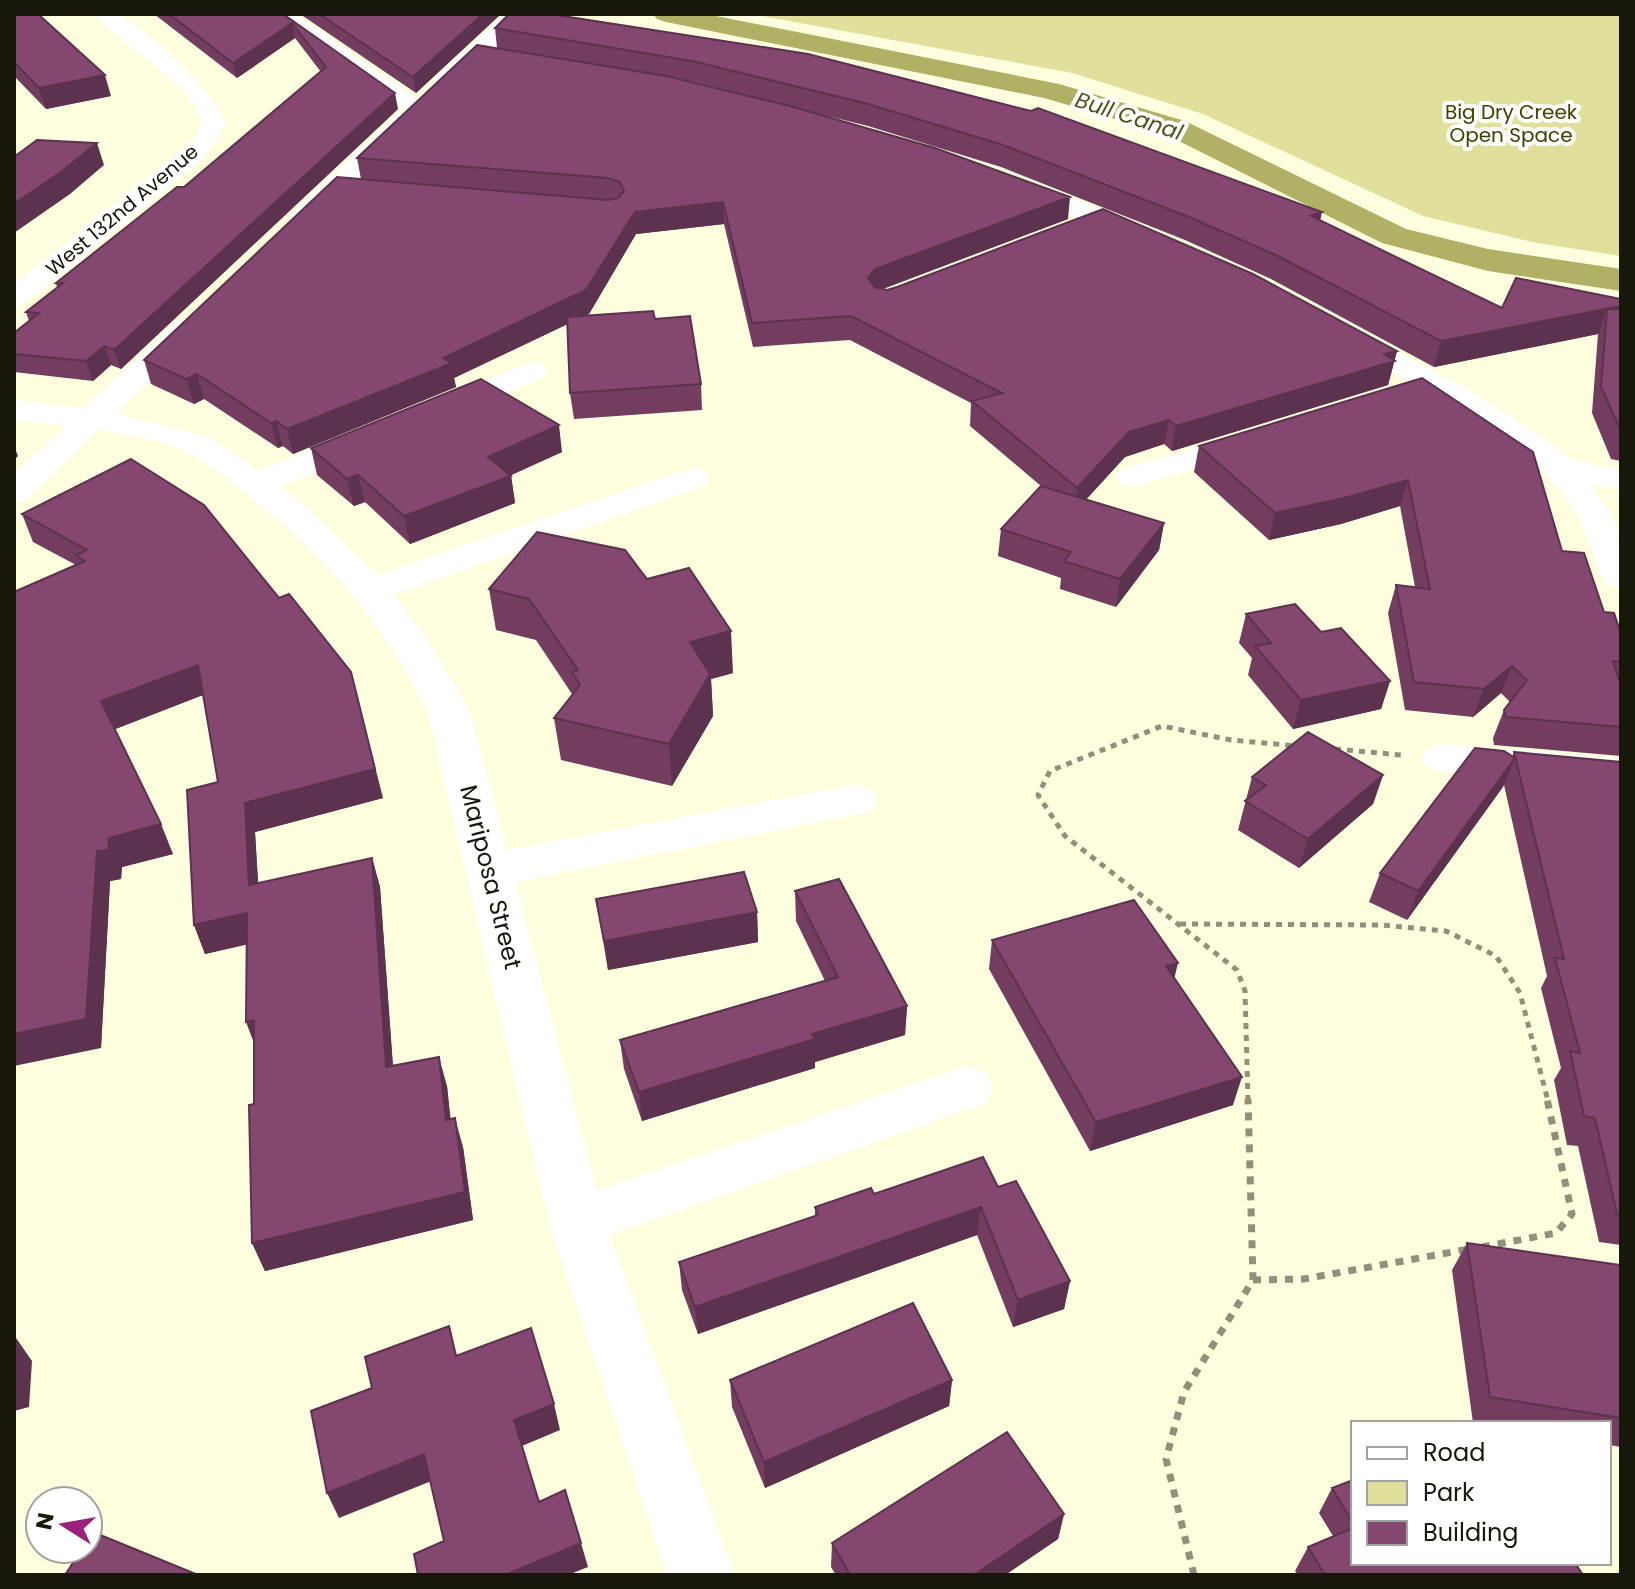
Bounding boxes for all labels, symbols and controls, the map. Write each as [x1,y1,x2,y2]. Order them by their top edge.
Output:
water label: Bull Canal [1071,84,1187,148]
park label: Big Dry Creek Open Space [1445,98,1578,149]
street label: West 132nd Avenue [40,138,204,282]
street label: Mariposa Street [452,781,530,973]
legend [1351,1421,1611,1565]
text: Road [1423,1436,1485,1469]
text: Park [1423,1476,1475,1509]
north arrow [24,1485,104,1565]
text: N [28,1510,62,1532]
text: Building [1423,1516,1519,1549]

